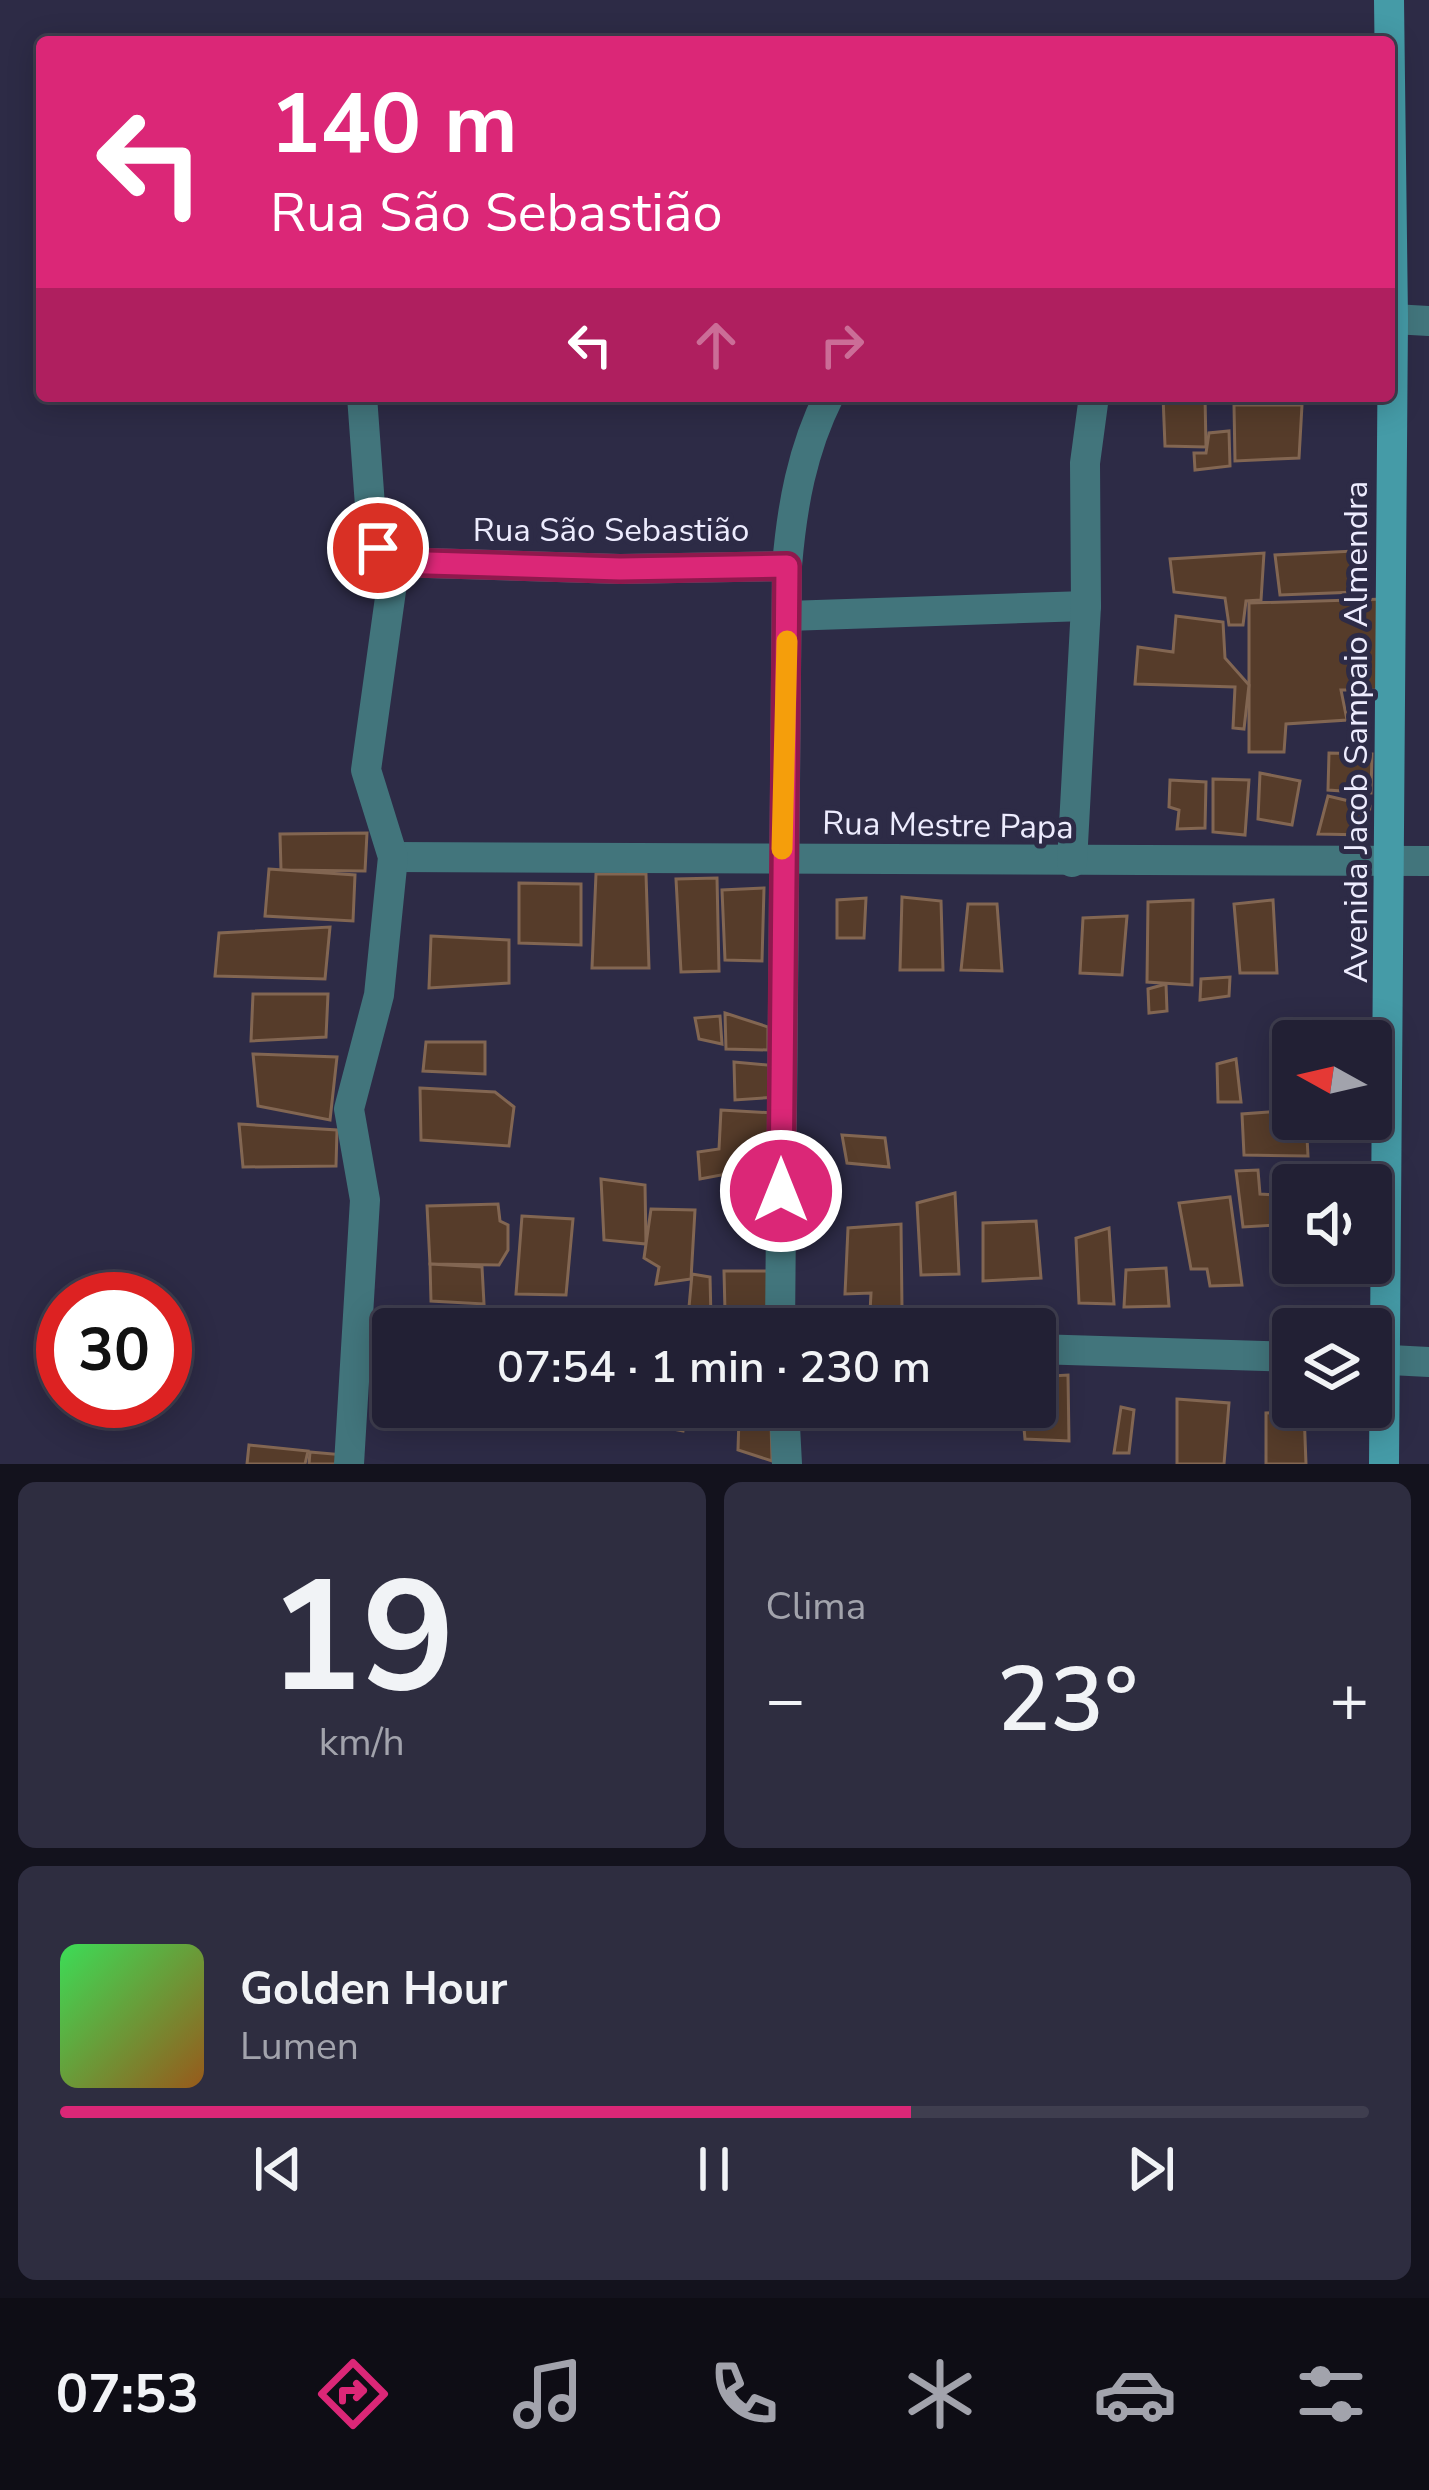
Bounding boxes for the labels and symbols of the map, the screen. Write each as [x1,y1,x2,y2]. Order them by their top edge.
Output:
street label: Avenida Jacob Sampaio Almendra [1334,481,1379,983]
pin [327,497,429,599]
street label: Rua São Sebastião [473,508,749,553]
street label: Rua Mestre Papa [822,801,1074,850]
north arrow [1272,1020,1392,1140]
position arrow [718,1128,844,1254]
speed limit sign: 30 [36,1272,192,1428]

